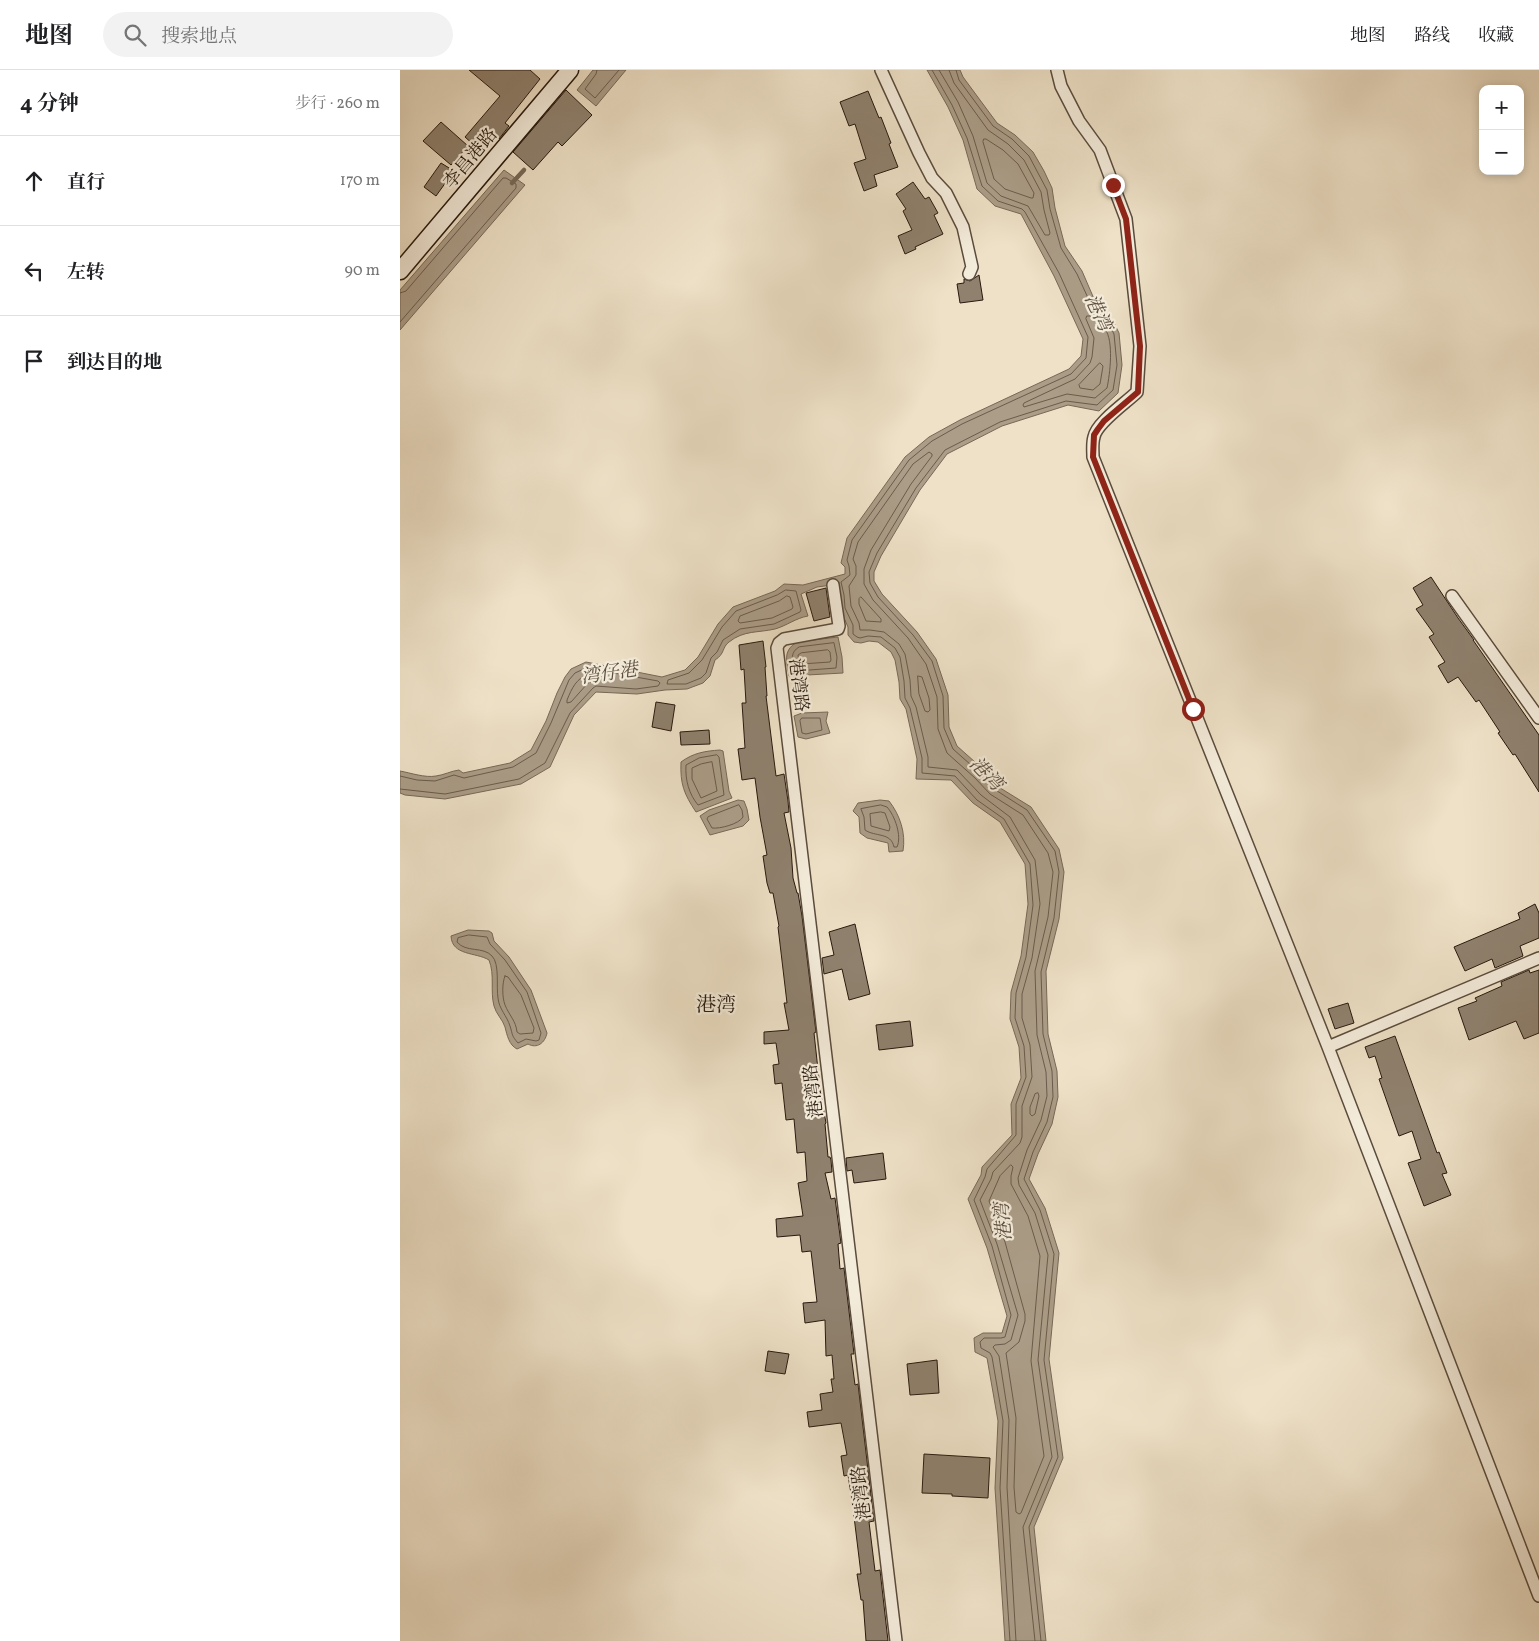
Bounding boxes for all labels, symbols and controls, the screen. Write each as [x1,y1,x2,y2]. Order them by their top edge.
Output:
search box [103,12,453,57]
text: 地图 [25,20,73,54]
icon: search [121,21,149,49]
text: 搜索地点 [161,24,237,50]
text: 地图 [1350,24,1386,49]
text: 路线 [1414,24,1450,49]
text: 收藏 [1478,24,1514,49]
map controls [1479,85,1524,175]
button: + [1479,85,1524,130]
text: 4 分钟 [20,90,79,119]
text: 步行 · 260 m [295,93,380,115]
street label: 李昌港路 [438,123,504,195]
button: − [1479,130,1524,175]
icon: ahead [20,167,48,195]
text: 直行 [67,170,105,196]
text: 170 m [340,170,380,192]
route end [1102,174,1125,197]
icon: left [20,257,48,285]
text: 左转 [67,260,105,286]
text: 90 m [344,260,380,282]
water label: 港湾 [1077,290,1118,338]
icon: arrive [20,347,48,375]
text: 到达目的地 [67,350,162,376]
water label: 湾仔港 [579,657,642,691]
street label: 港湾路 [782,657,813,714]
route start [1182,698,1205,721]
water label: 港湾 [963,752,1010,799]
district label: 港湾 [696,992,736,1020]
street label: 港湾路 [799,1062,830,1119]
water label: 港湾 [989,1199,1019,1242]
street label: 港湾路 [847,1464,878,1521]

